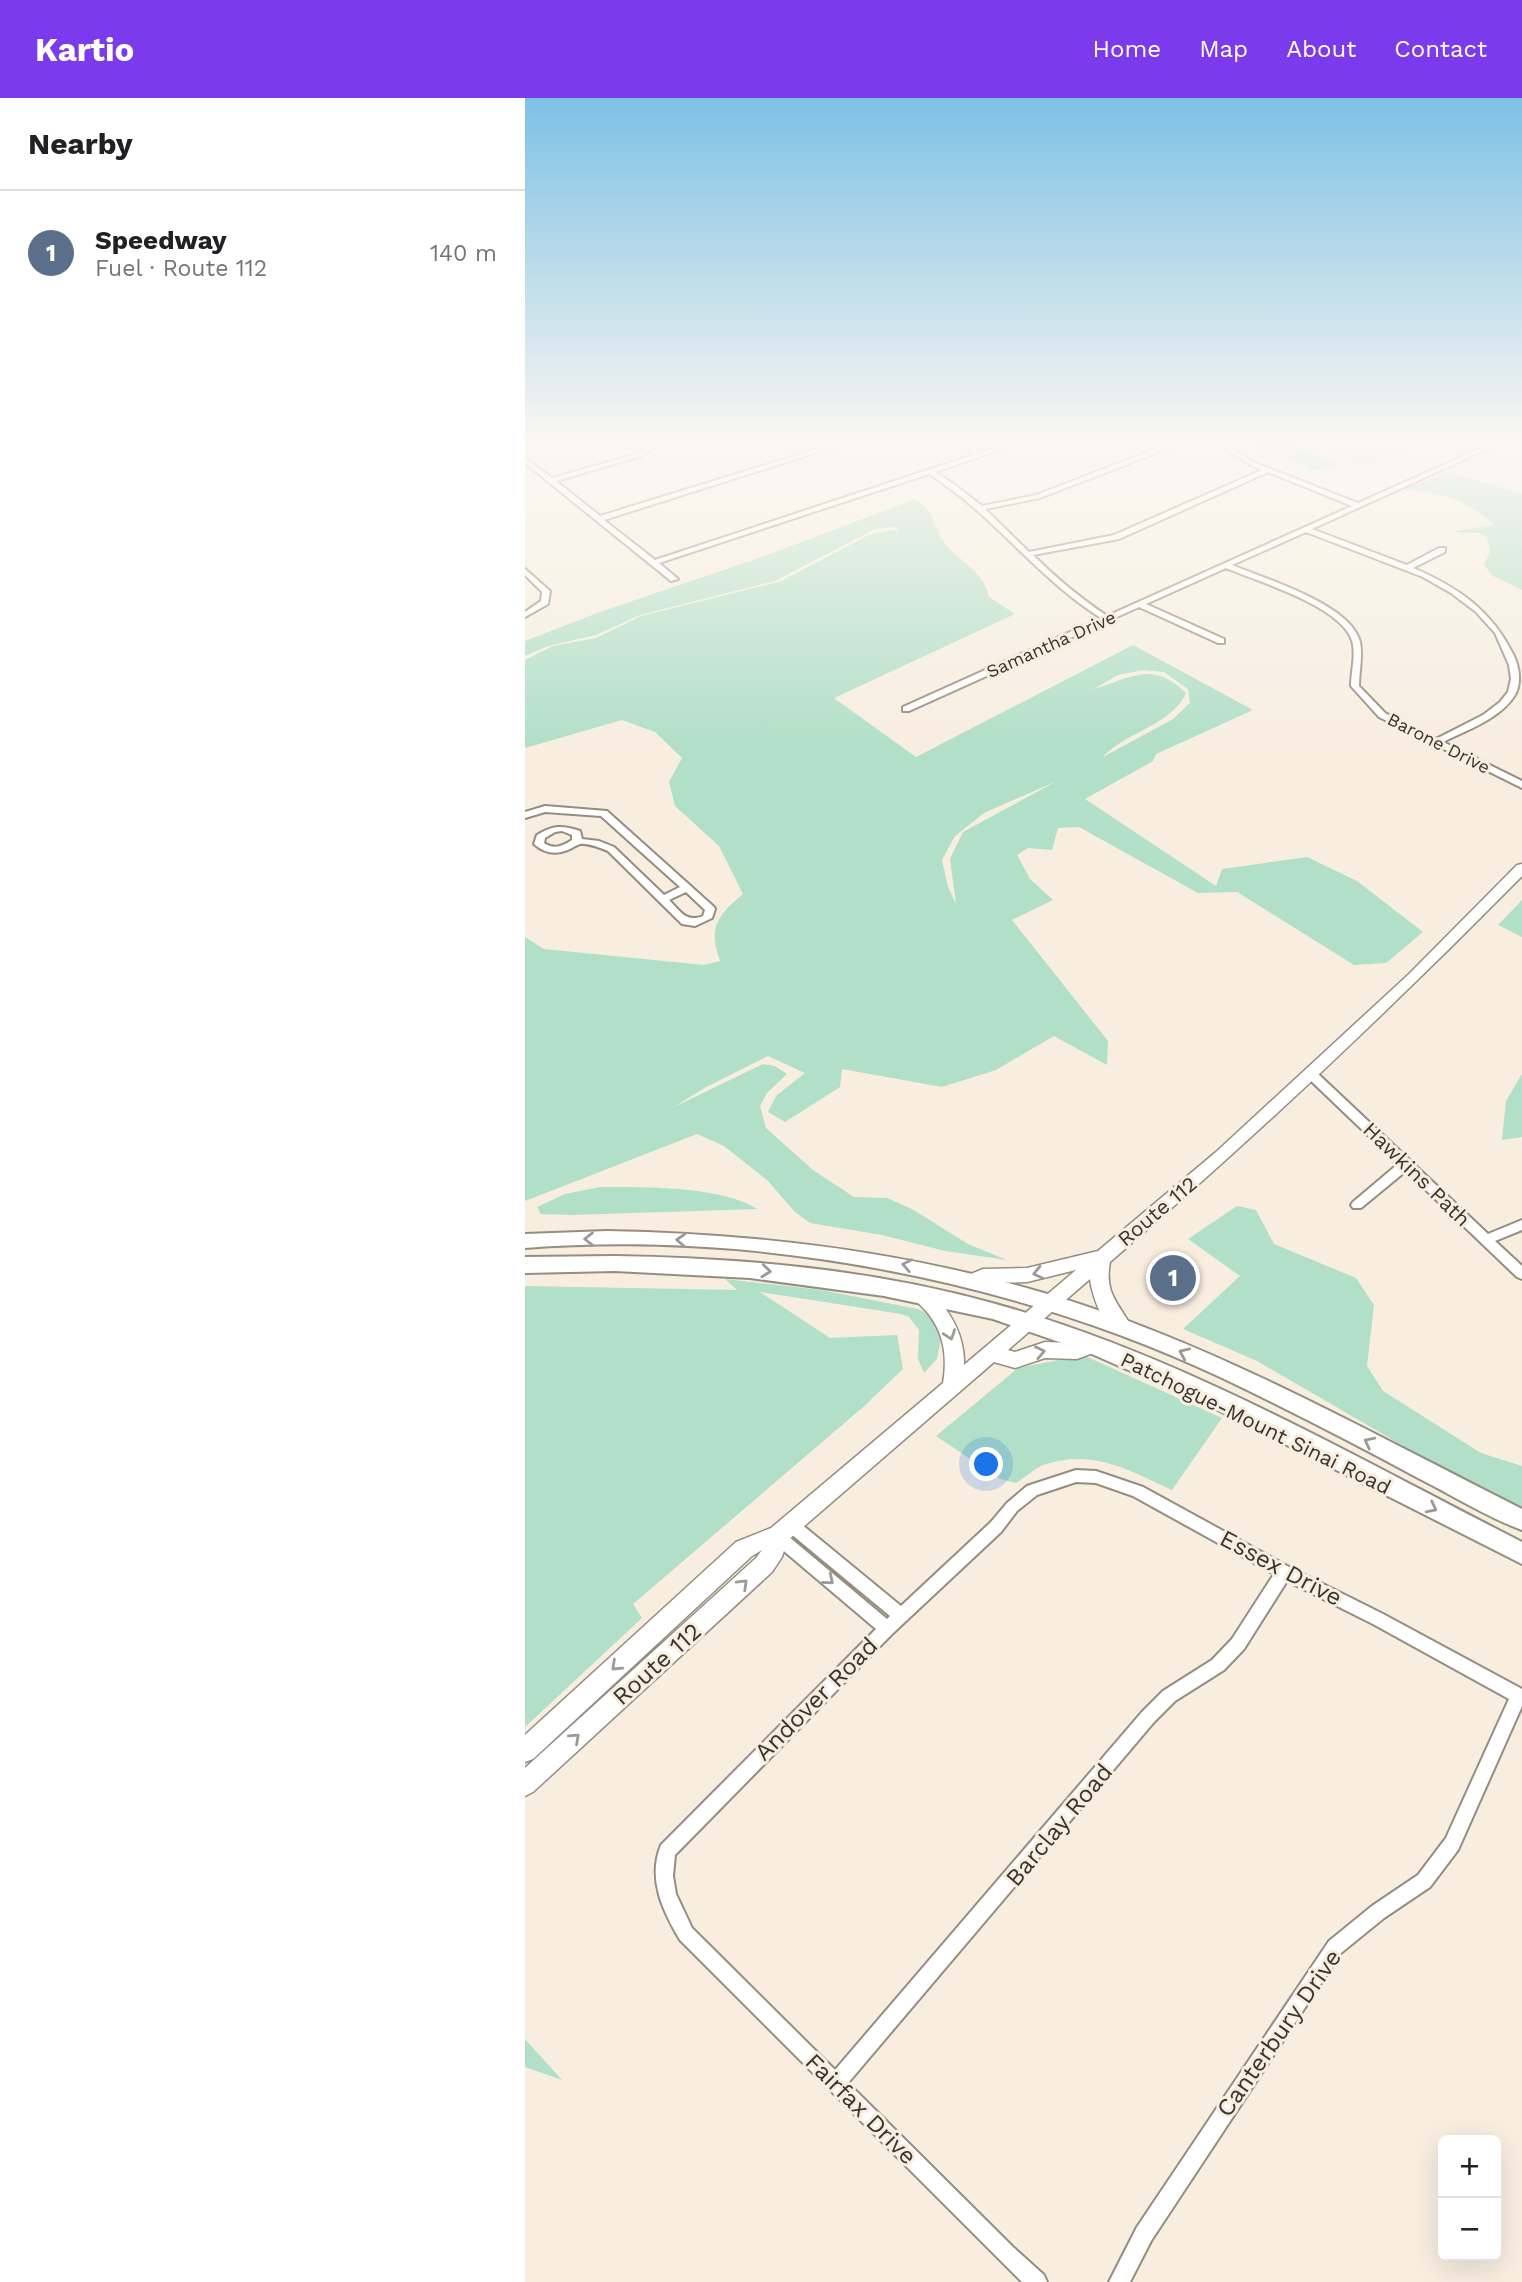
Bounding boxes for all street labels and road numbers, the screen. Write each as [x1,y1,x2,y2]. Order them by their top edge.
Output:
street label: Samantha Drive [983,606,1119,682]
street label: Barone Drive [1384,708,1494,778]
street label: Hawkins Path [1358,1117,1476,1231]
street label: Route 112 [1112,1171,1202,1251]
street label: Patchogue-Mount Sinai Road [1117,1347,1395,1499]
street label: Essex Drive [1215,1524,1347,1612]
street label: Route 112 [607,1617,707,1711]
street label: Andover Road [749,1632,883,1766]
street label: Barclay Road [1000,1758,1118,1892]
street label: Canterbury Drive [1211,1944,1347,2122]
street label: Fairfax Drive [800,2048,922,2170]

